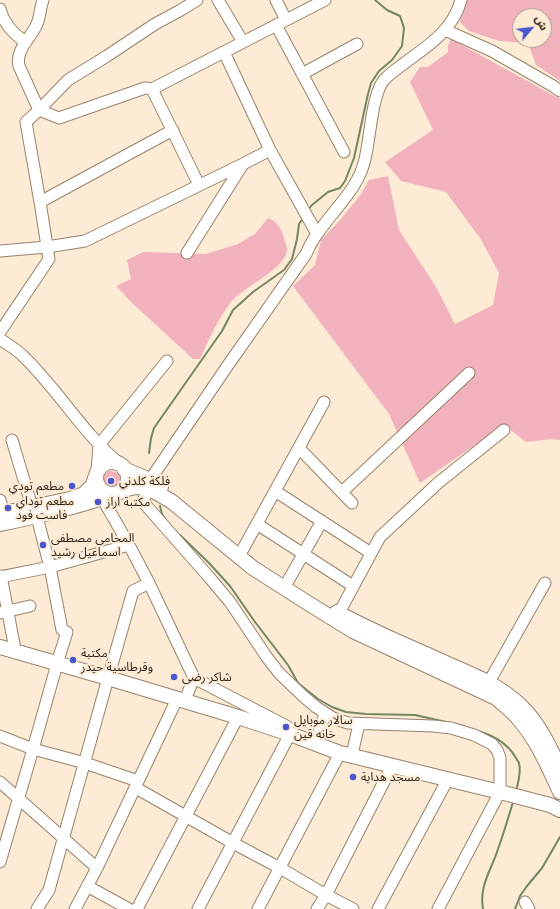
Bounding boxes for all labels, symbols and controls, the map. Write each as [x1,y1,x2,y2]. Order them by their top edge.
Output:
north arrow [512,8,552,48]
text: ش [532,13,551,33]
place label: فلكة كلدني [119,474,170,488]
marker: فلكة كلدني [106,476,116,486]
place label: مطعم تودي [9,479,64,493]
marker: مطعم تودي [67,481,77,491]
place label: مطعم توداي فاست فود [16,494,74,522]
place label: مكتبة اراز [106,495,150,509]
marker: مكتبة اراز [93,497,103,507]
marker: مطعم توداي فاست فود [3,503,13,513]
place label: المحامي مصطفى اسماعيل رشيد [51,531,134,559]
marker: المحامي مصطفى اسماعيل رشيد [38,540,48,550]
place label: مكتبة وقرطاسية حيدر [81,646,153,674]
marker: مكتبة وقرطاسية حيدر [68,655,78,665]
place label: شاكر رضى [182,670,232,684]
marker: شاكر رضى [169,672,179,682]
place label: سالار موبايل خانه قين [294,713,353,741]
marker: سالار موبايل خانه قين [281,722,291,732]
place label: مسجد هداية [361,770,420,784]
marker: مسجد هداية [348,772,358,782]

